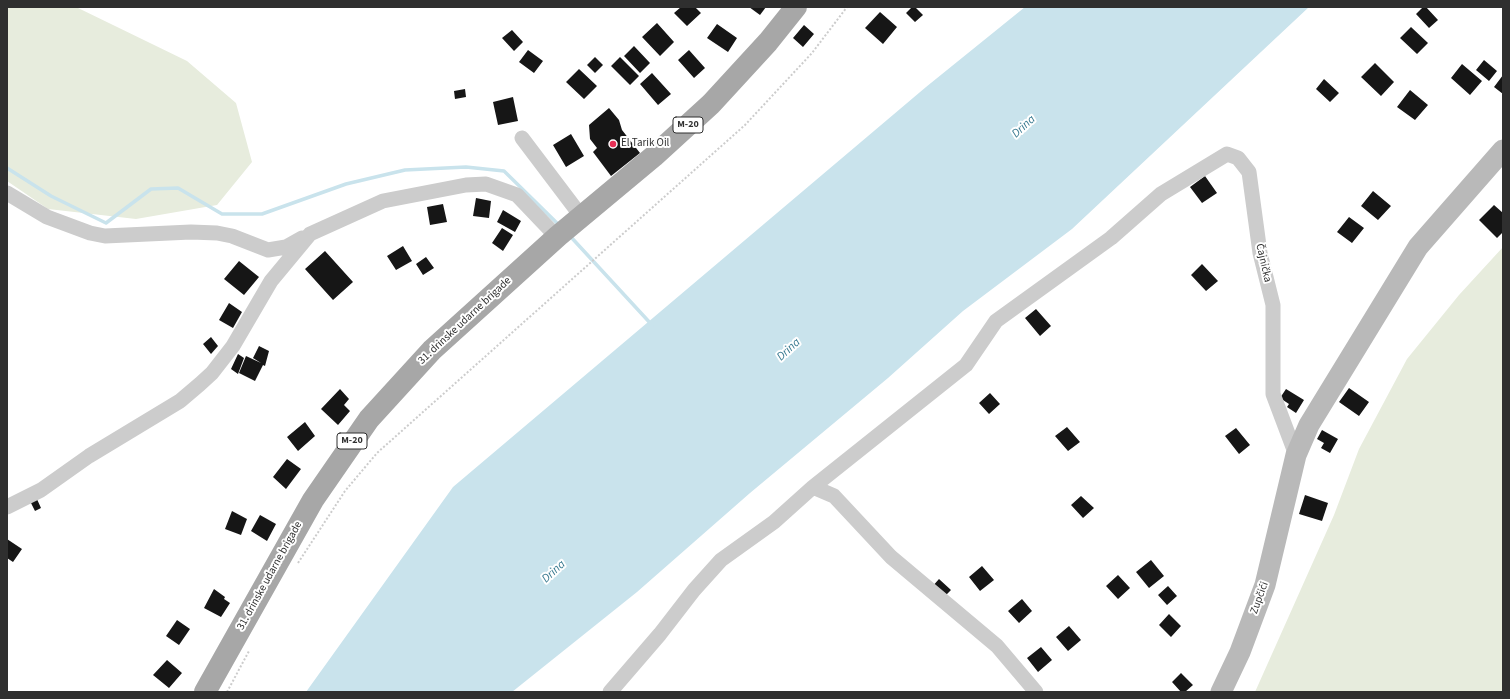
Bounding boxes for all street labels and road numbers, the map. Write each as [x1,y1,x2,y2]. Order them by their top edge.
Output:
road number: M-20 [673,117,703,133]
street label: Čajnička [1252,242,1274,284]
street label: 31. drinske udarne brigade [416,274,514,368]
road number: M-20 [337,433,367,449]
street label: 31. drinske udarne brigade [235,519,305,633]
street label: Zupčići [1248,580,1272,616]

